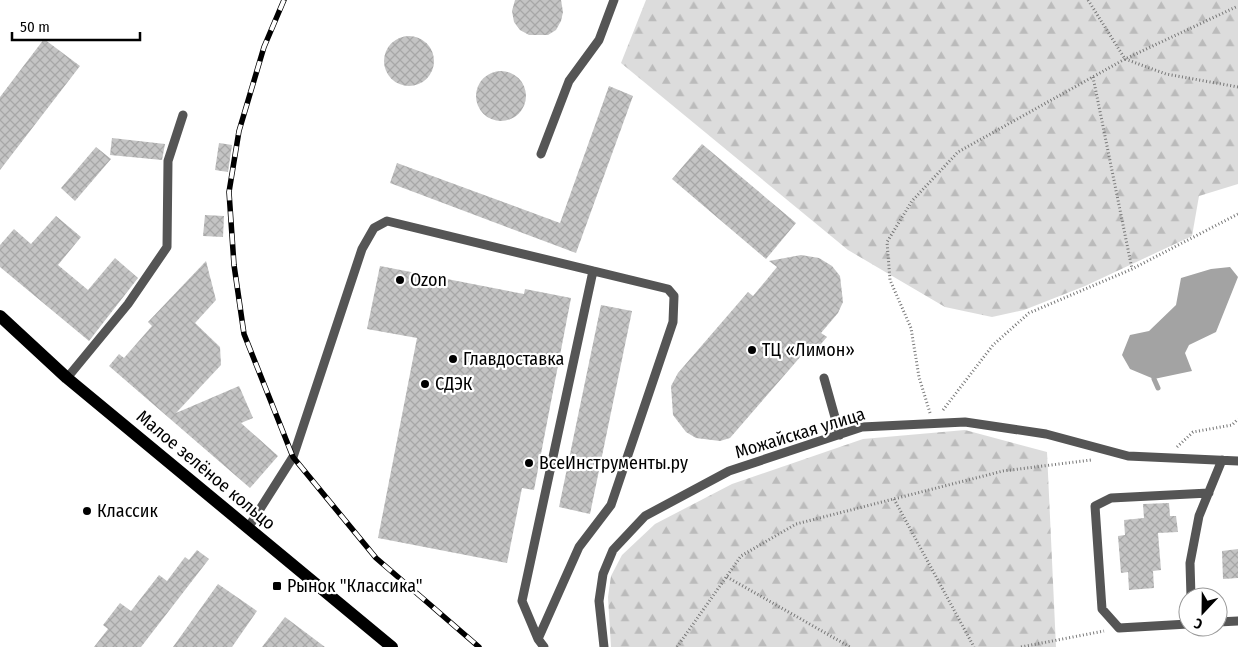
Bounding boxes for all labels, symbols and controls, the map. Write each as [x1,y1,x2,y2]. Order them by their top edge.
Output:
scale bar [12,10,140,42]
text: 50 m [20,18,50,36]
place label: Ozon [410,269,447,291]
marker: Ozon [394,274,406,286]
place label: ТЦ «Лимон» [762,339,855,361]
marker: ТЦ «Лимон» [746,344,758,356]
place label: Главдоставка [463,348,564,370]
marker: Главдоставка [447,353,459,365]
place label: СДЭК [435,373,473,395]
marker: СДЭК [419,378,431,390]
street label: Можайская улица [732,403,868,463]
street label: Малое зелёное кольцо [132,406,280,534]
place label: ВсеИнструменты.ру [539,452,688,474]
marker: ВсеИнструменты.ру [523,457,535,469]
place label: Классик [97,500,158,522]
marker: Классик [81,505,93,517]
place label: Рынок "Классика" [287,575,423,597]
marker: Рынок "Классика" [271,580,283,592]
north arrow [1178,587,1228,637]
text: С [1191,614,1205,633]

